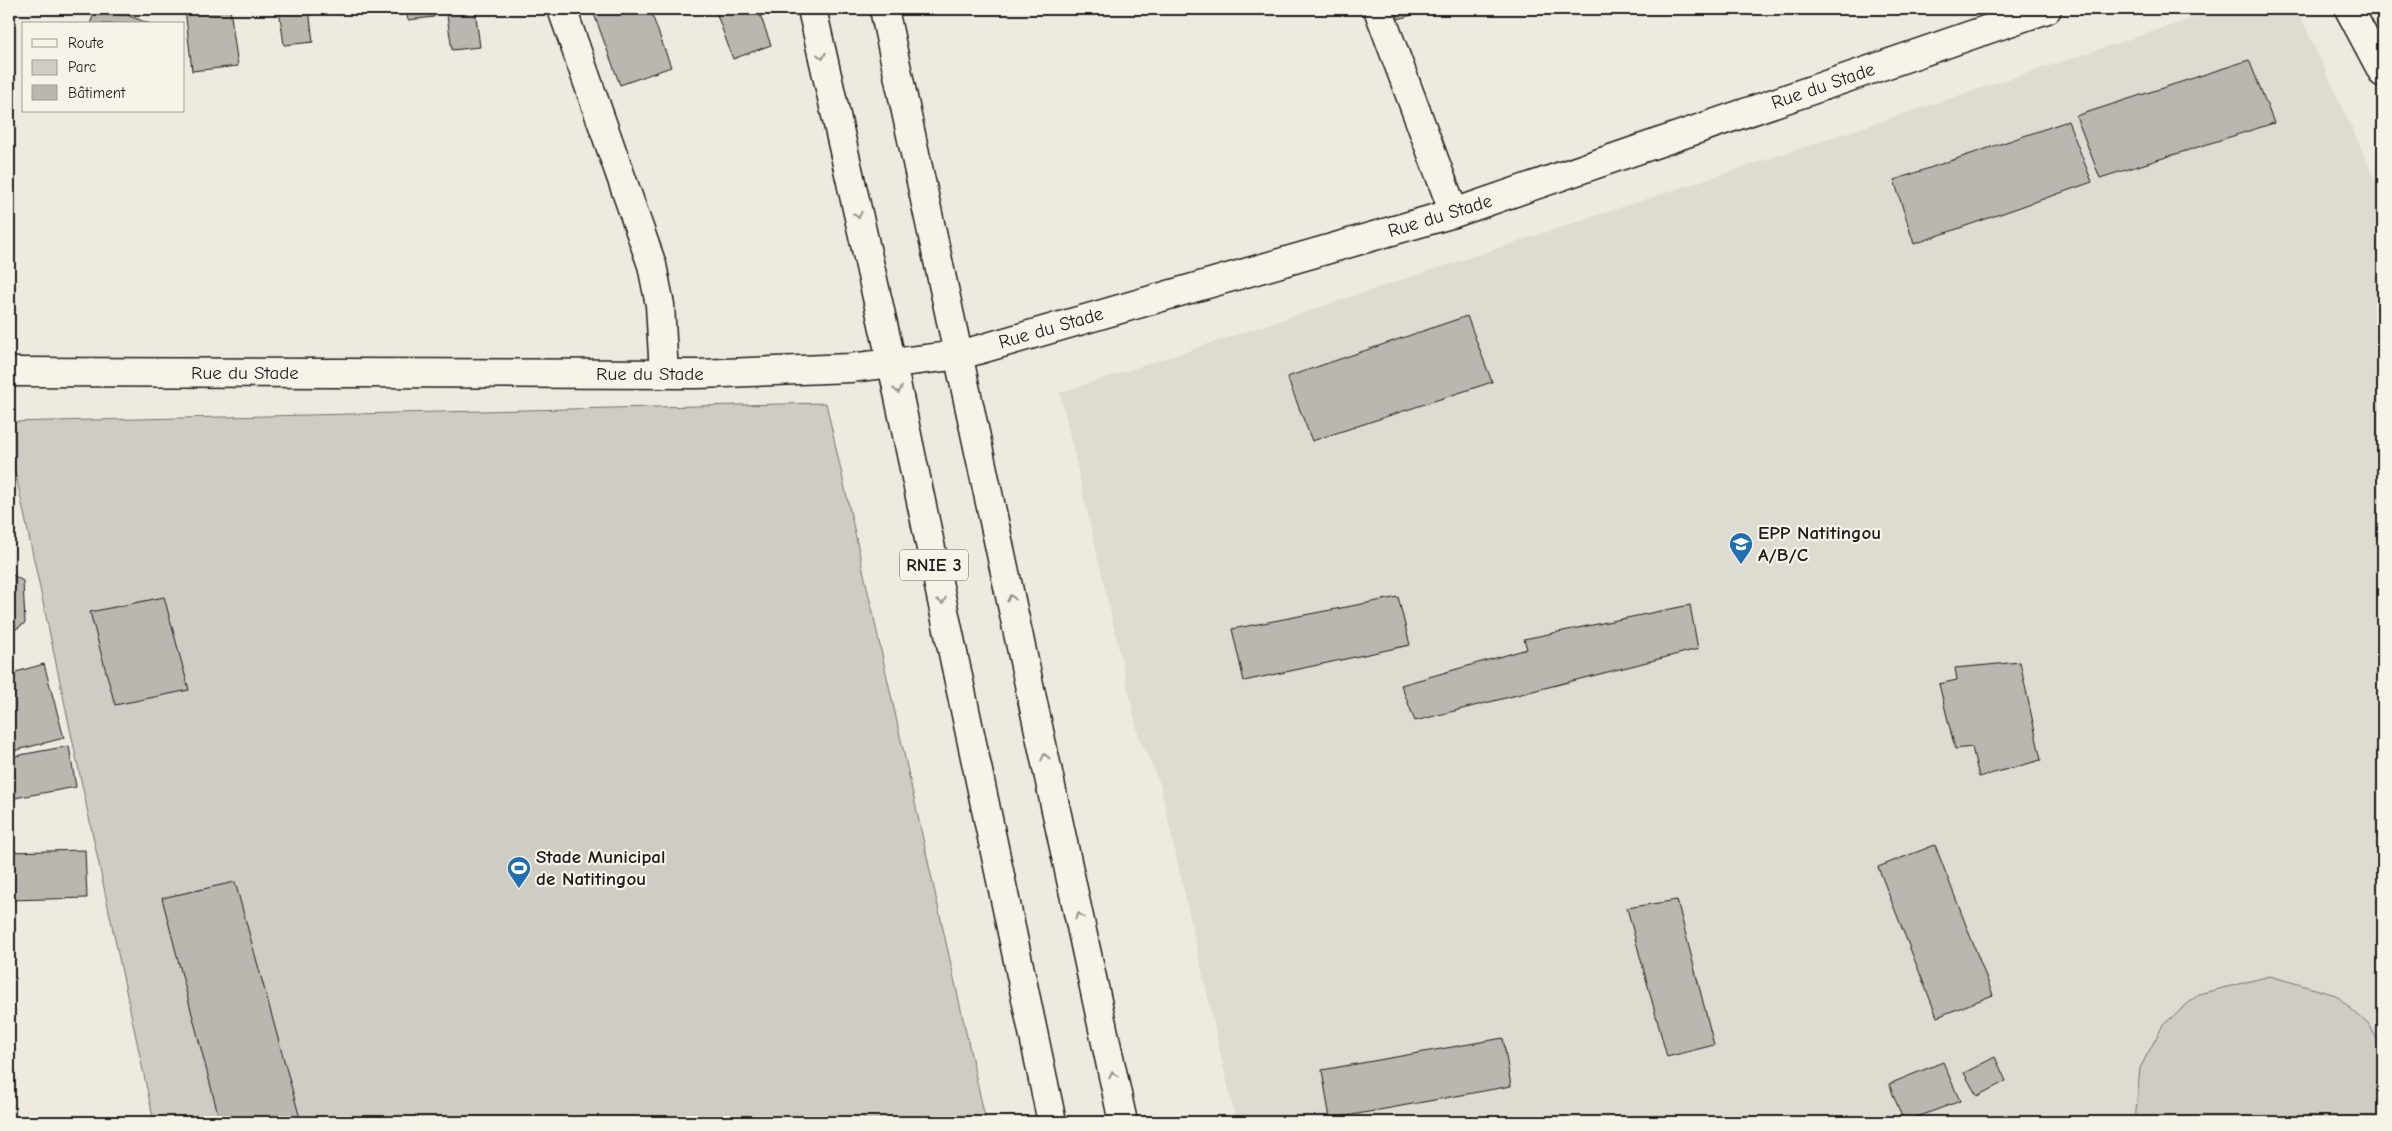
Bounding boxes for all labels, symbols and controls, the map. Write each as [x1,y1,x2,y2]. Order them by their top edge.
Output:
legend [22,22,185,112]
text: Route [68,34,104,52]
one-way arrow [816,52,827,61]
text: Parc [68,58,96,76]
street label: Rue du Stade [1768,58,1878,114]
text: Bâtiment [68,84,126,102]
street label: Rue du Stade [1385,190,1495,242]
one-way arrow [852,210,863,219]
street label: Rue du Stade [996,303,1106,353]
street label: Rue du Stade [191,362,299,384]
street label: Rue du Stade [596,363,704,385]
one-way arrow [892,386,902,395]
place label: EPP Natitingou A/B/C [1758,522,1881,566]
school or university icon: EPP Natitingou A/B/C [1728,531,1754,565]
road number: RNIE 3 [900,550,968,580]
one-way arrow [1007,593,1017,602]
one-way arrow [936,596,946,605]
one-way arrow [1040,752,1051,761]
place label: Stade Municipal de Natitingou [536,846,666,890]
sports icon: Stade Municipal de Natitingou [506,855,532,889]
one-way arrow [1074,911,1085,920]
one-way arrow [1108,1070,1119,1079]

